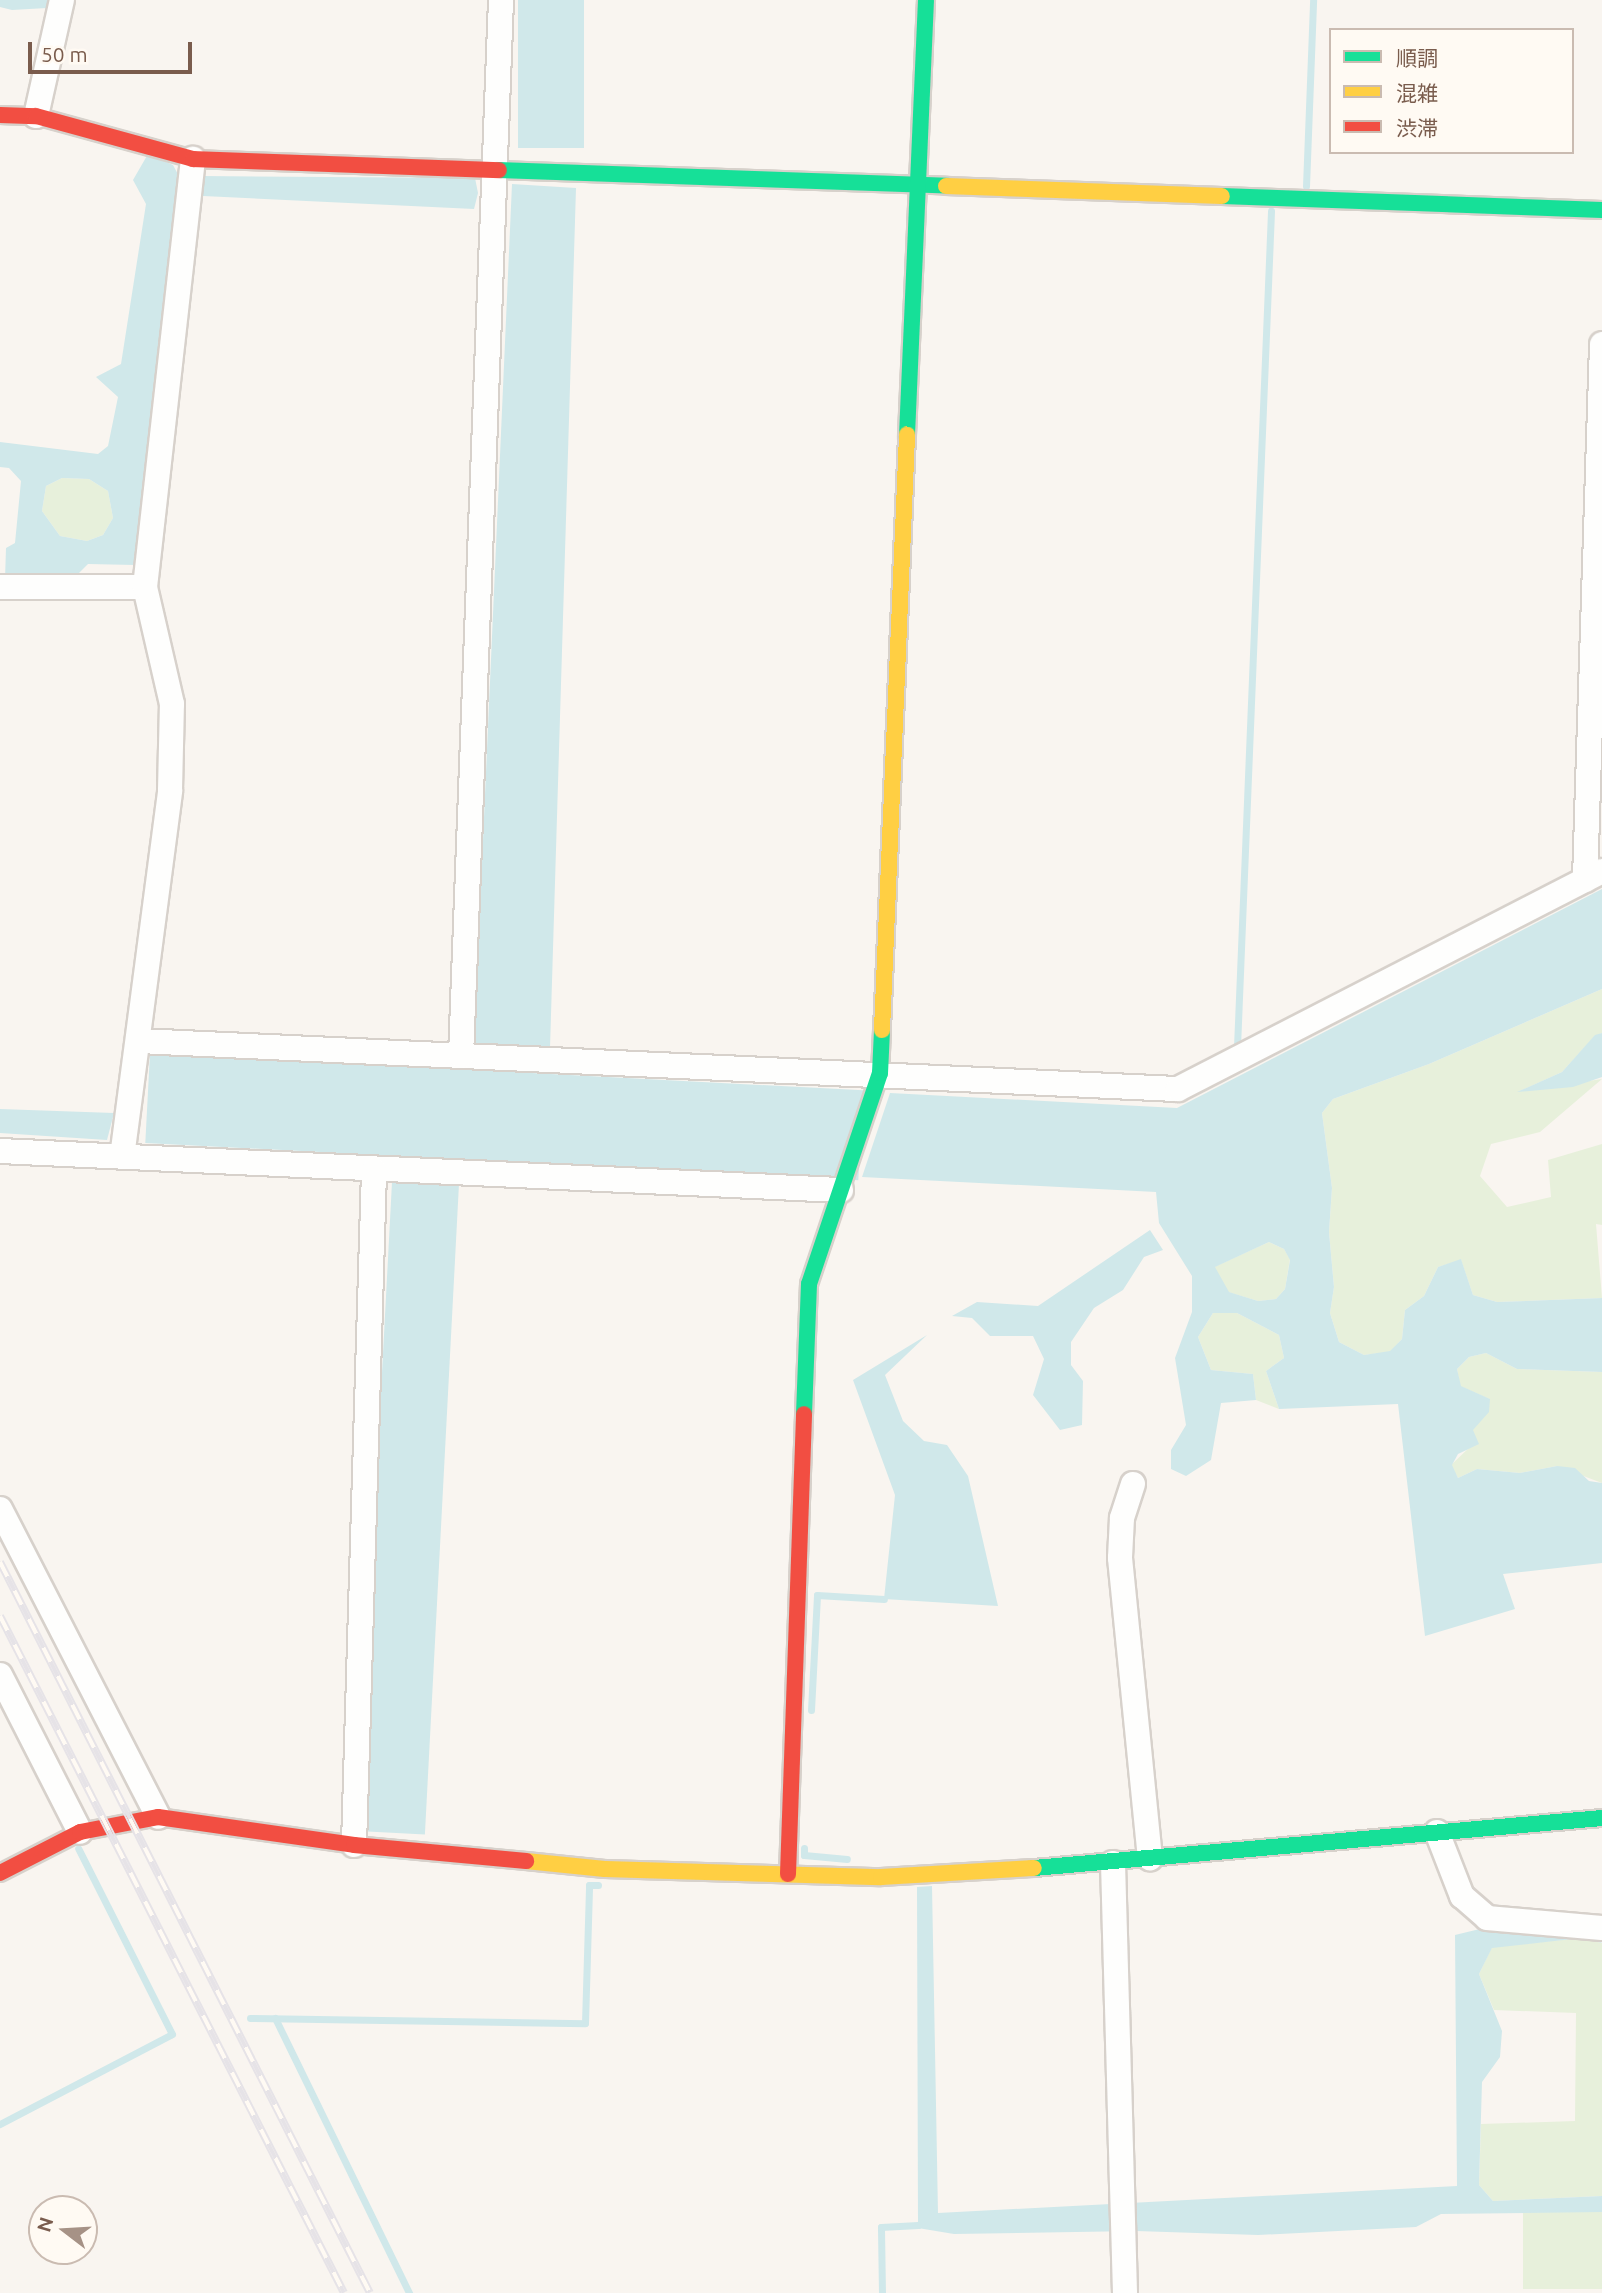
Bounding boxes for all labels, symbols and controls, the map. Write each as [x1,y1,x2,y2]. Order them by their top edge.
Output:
scale bar [32,28,196,72]
legend [1329,28,1574,154]
text: 50 m [41,42,88,66]
text: 順調 [1396,46,1438,70]
text: 混雑 [1396,81,1438,105]
text: 渋滞 [1396,116,1438,140]
north arrow [28,2195,98,2265]
text: N [32,2214,57,2234]

